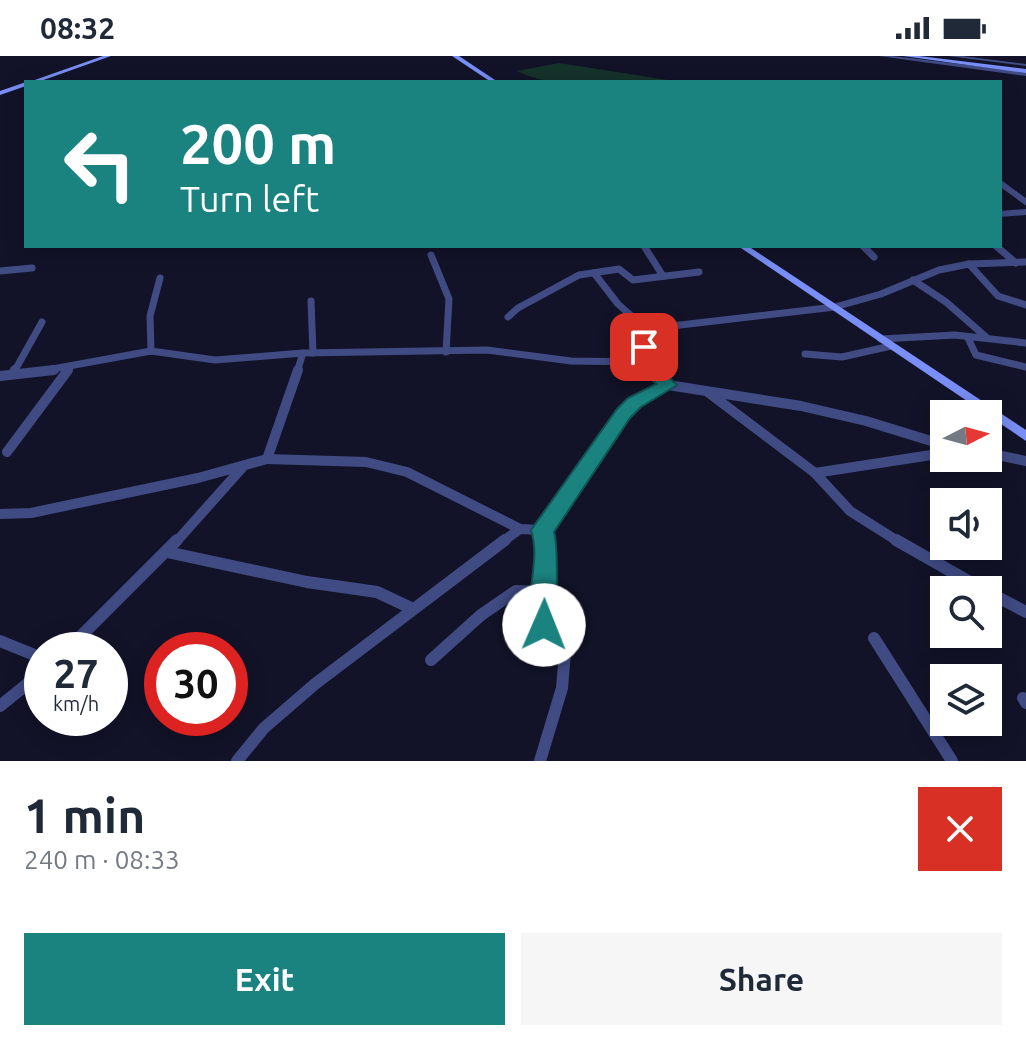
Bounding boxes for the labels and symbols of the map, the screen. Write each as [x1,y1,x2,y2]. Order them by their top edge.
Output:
pin [610,313,678,381]
north arrow [930,400,1002,472]
position arrow [502,583,586,667]
speed limit sign: 30 [144,632,248,736]

